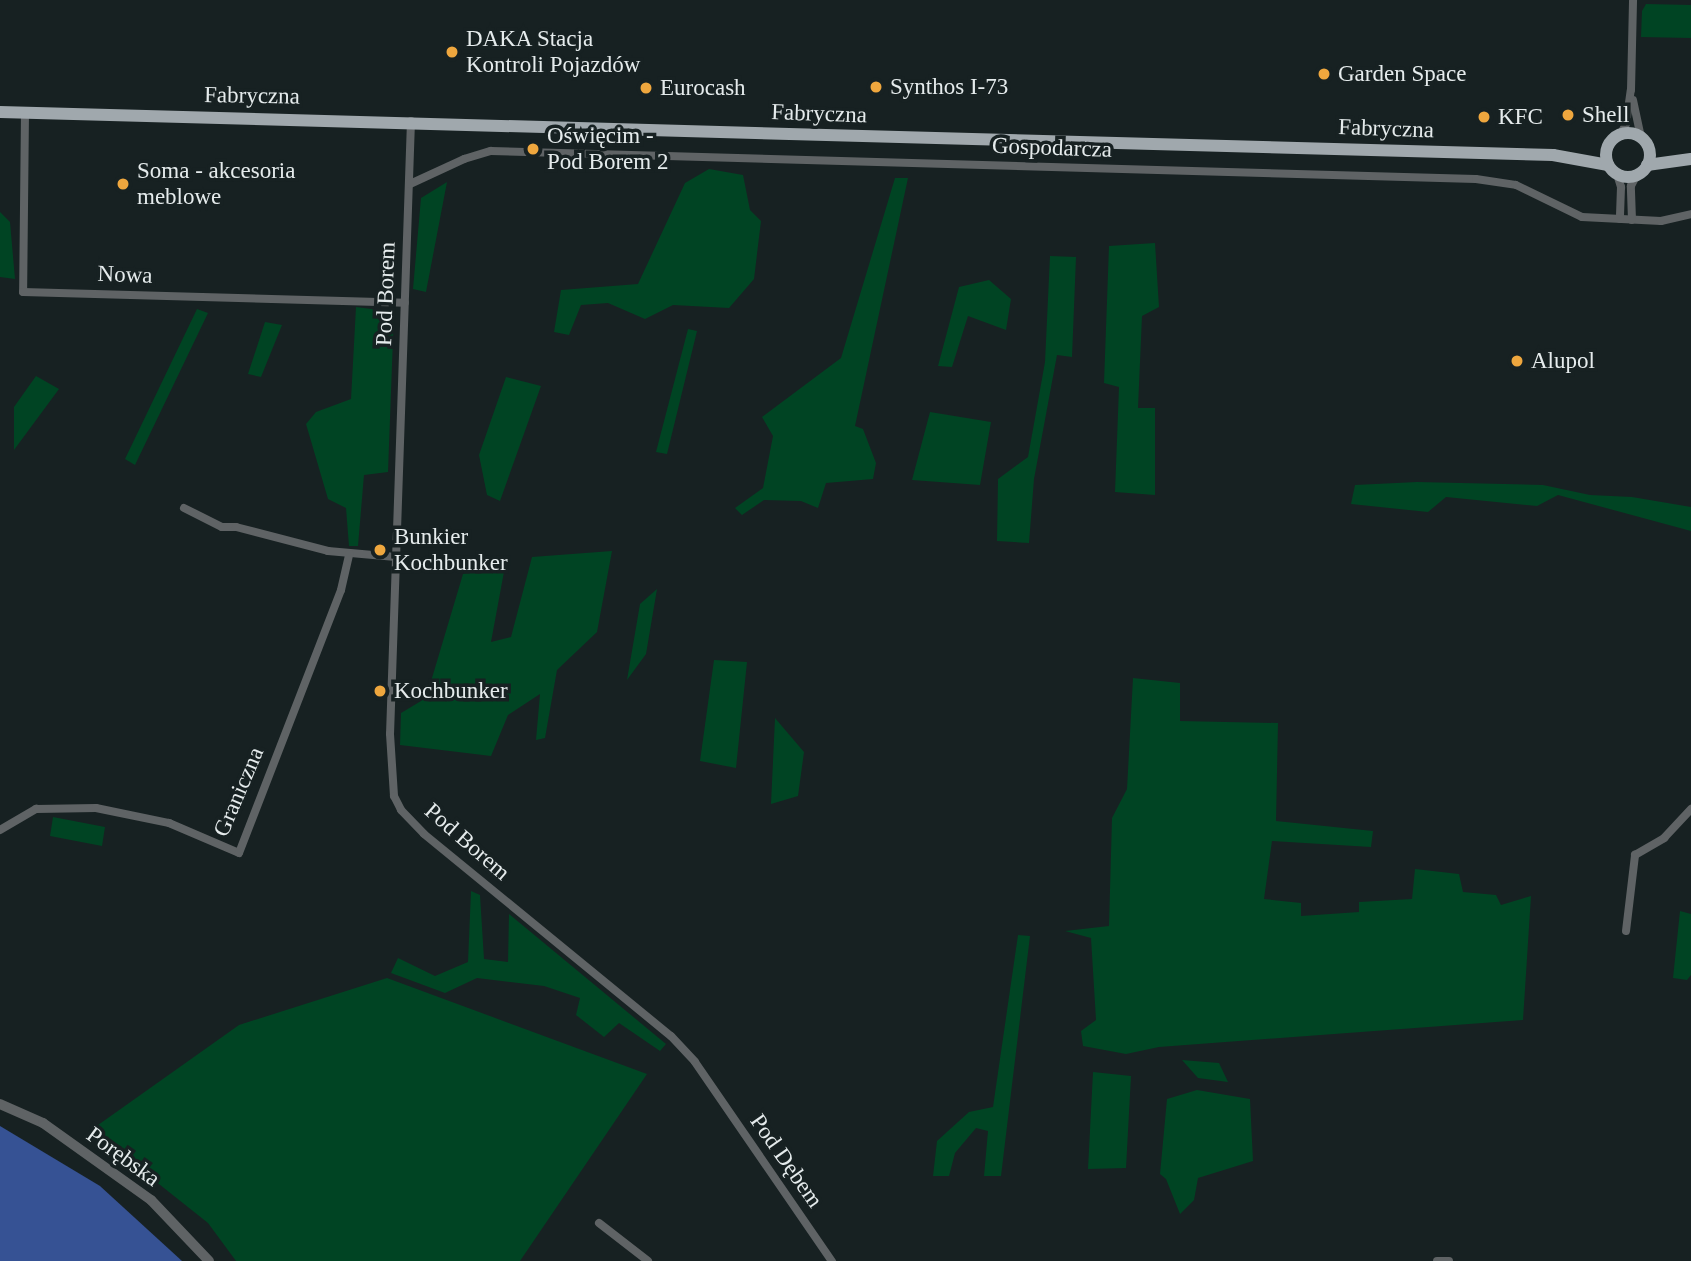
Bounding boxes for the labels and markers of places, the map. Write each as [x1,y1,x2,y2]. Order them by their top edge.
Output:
place label: DAKA Stacja Kontroli Pojazdów [466,25,640,79]
marker: DAKA Stacja Kontroli Pojazdów [444,44,460,60]
place label: Garden Space [1338,60,1466,88]
marker: Garden Space [1316,66,1332,82]
place label: Synthos I-73 [890,73,1008,101]
place label: Eurocash [660,74,746,102]
marker: Synthos I-73 [868,79,884,95]
marker: Eurocash [638,80,654,96]
place label: Shell [1582,101,1629,129]
place label: KFC [1498,103,1543,131]
marker: Shell [1560,107,1576,123]
marker: KFC [1476,109,1492,125]
place label: Oświęcim - Pod Borem 2 [547,122,668,176]
marker: Oświęcim - Pod Borem 2 [525,141,541,157]
place label: Soma - akcesoria meblowe [137,157,295,211]
marker: Soma - akcesoria meblowe [115,176,131,192]
place label: Alupol [1531,347,1595,375]
marker: Alupol [1509,353,1525,369]
place label: Bunkier Kochbunker [394,523,508,577]
marker: Bunkier Kochbunker [372,542,388,558]
place label: Kochbunker [394,677,508,705]
marker: Kochbunker [372,683,388,699]

